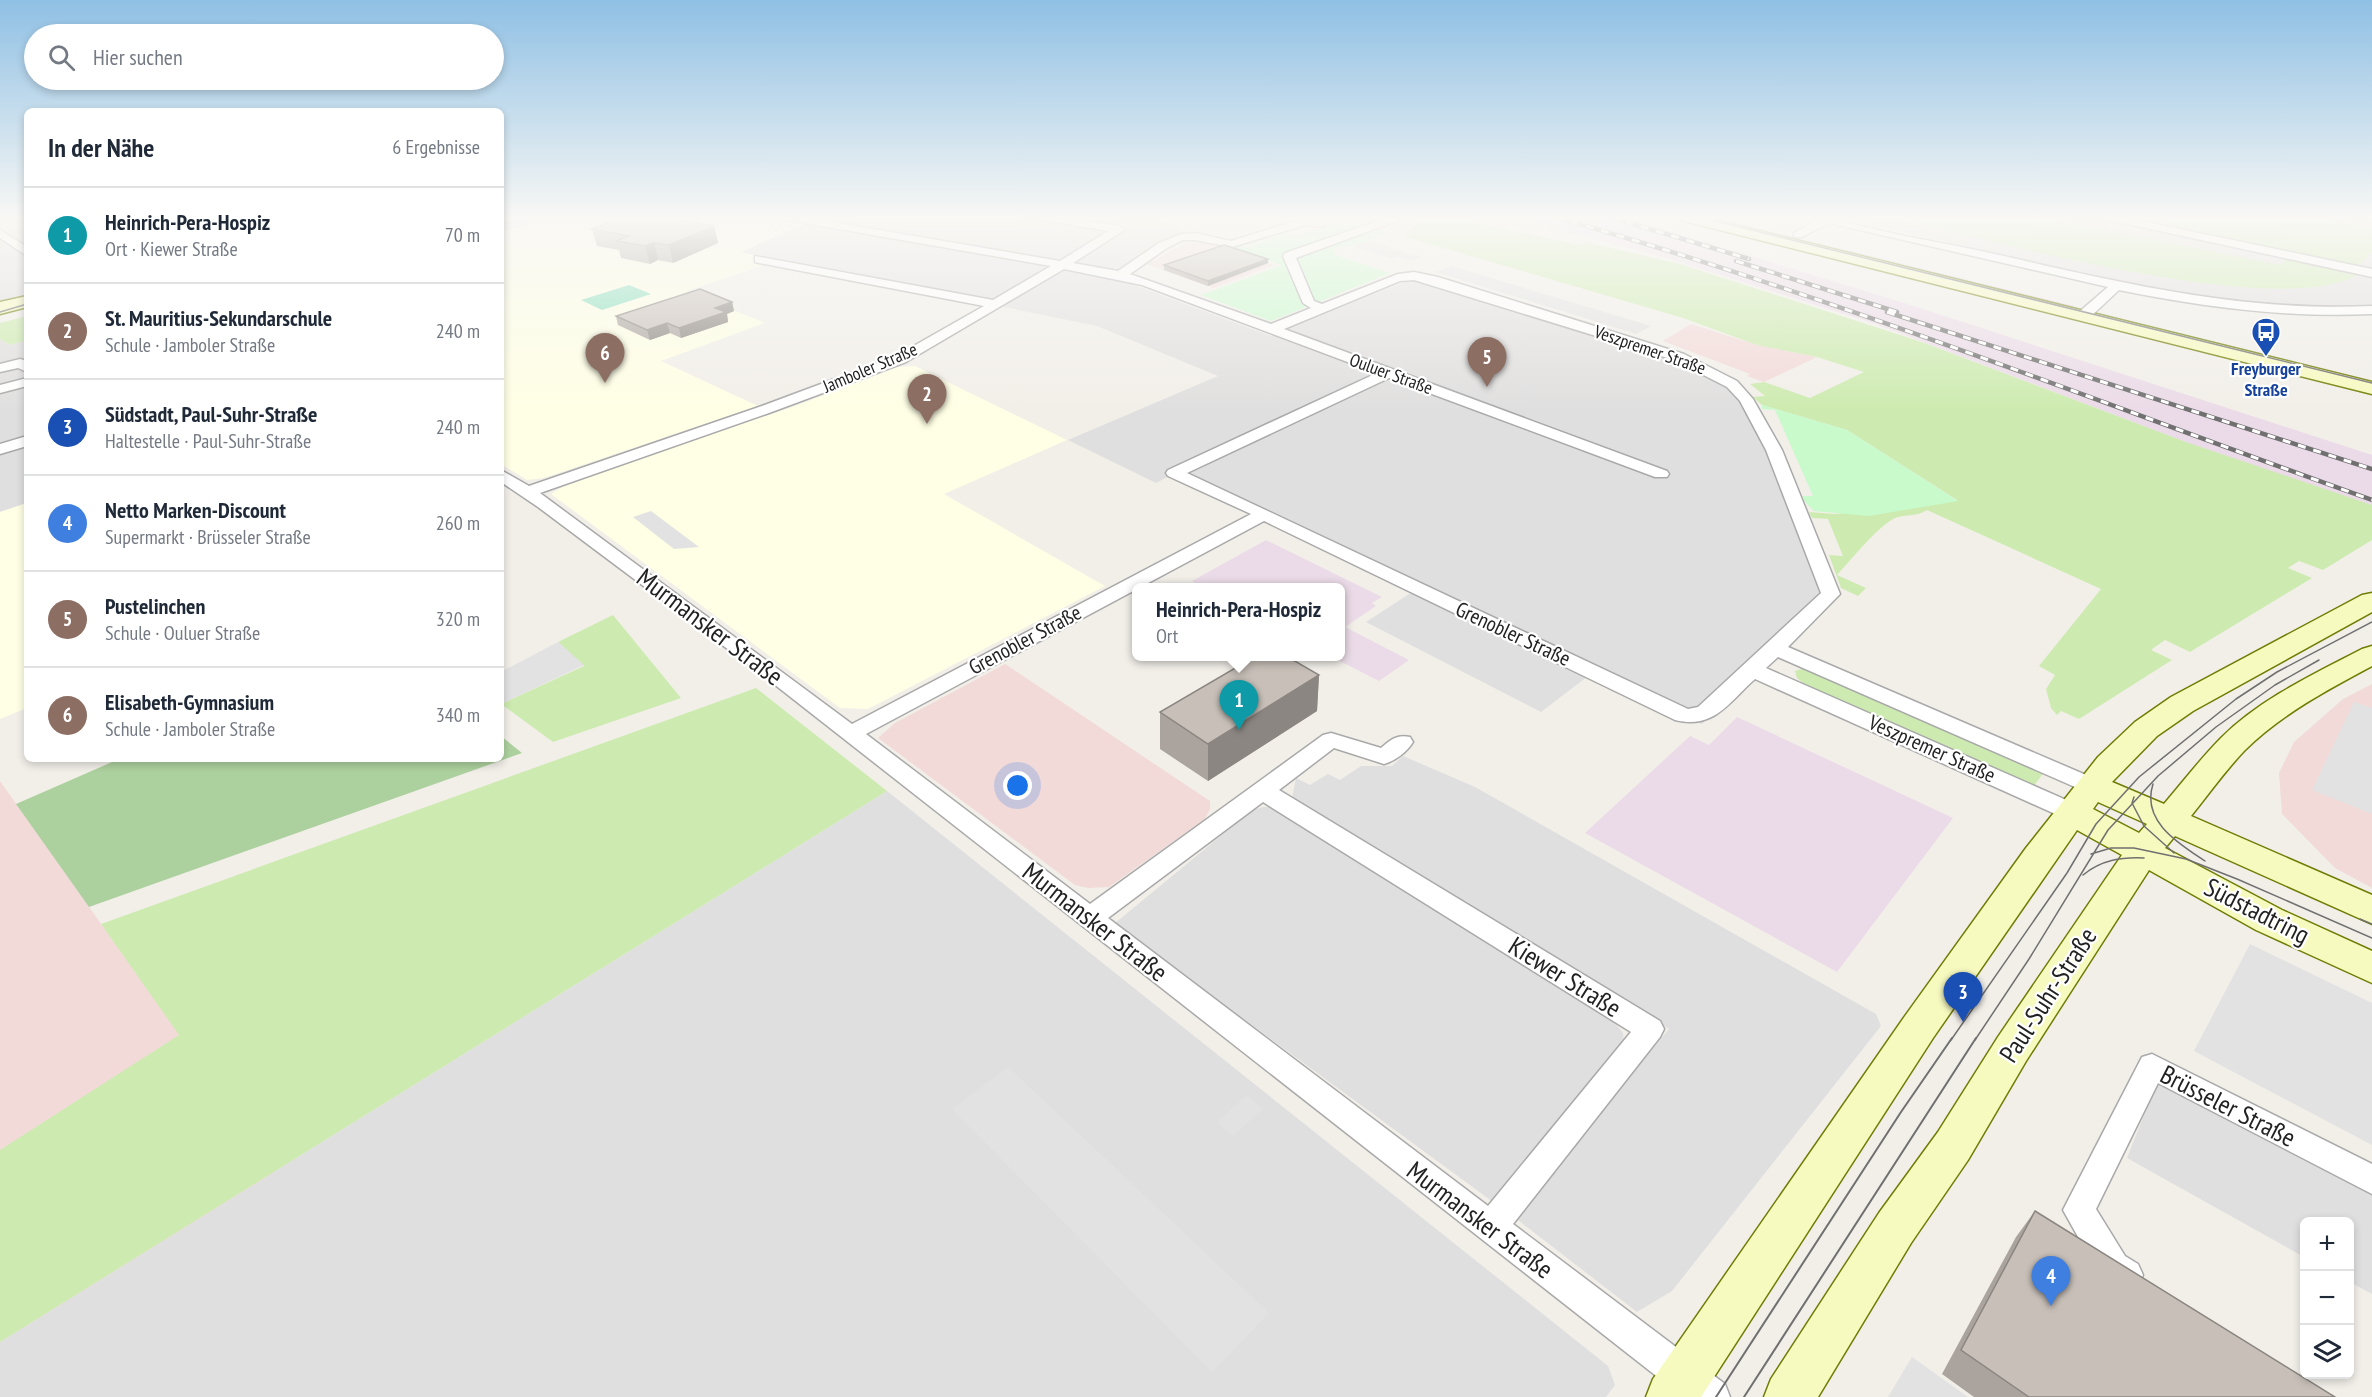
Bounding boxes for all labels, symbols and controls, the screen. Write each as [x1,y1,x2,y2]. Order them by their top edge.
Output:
search box [24,24,504,90]
icon: search [45,41,78,74]
text: Hier suchen [93,43,183,71]
text: In der Nähe [48,131,154,164]
text: 6 Ergebnisse [392,134,480,160]
text: Heinrich-Pera-Hospiz [105,208,270,236]
text: 1 [63,222,72,248]
text: 70 m [445,222,480,248]
text: Ort · Kiewer Straße [105,236,238,262]
text: St. Mauritius-Sekundarschule [105,304,332,332]
bus stop icon: Freyburger Straße [2250,316,2282,358]
text: 2 [63,318,72,344]
text: 240 m [436,318,480,344]
street label: Veszpremer Straße [1590,319,1709,379]
text: Schule · Jamboler Straße [105,332,275,358]
pin: 6 [586,334,624,383]
street label: Jamboler Straße [818,337,920,398]
pin: 5 [1468,338,1506,387]
street label: Ouluer Straße [1346,348,1436,399]
place label: Freyburger Straße [2231,357,2302,401]
pin: 2 [908,374,946,424]
text: Südstadt, Paul-Suhr-Straße [105,400,317,428]
text: 3 [63,414,72,440]
text: 240 m [436,414,480,440]
text: Haltestelle · Paul-Suhr-Straße [105,428,311,454]
text: Netto Marken-Discount [105,496,286,524]
text: 4 [63,510,72,536]
text: 260 m [436,510,480,536]
text: Supermarkt · Brüsseler Straße [105,524,311,550]
street label: Murmansker Straße [631,561,790,692]
popup [1132,583,1345,661]
text: Pustelinchen [105,592,205,620]
text: Heinrich-Pera-Hospiz [1156,595,1321,623]
street label: Grenobler Straße [1451,595,1575,672]
street label: Grenobler Straße [964,599,1086,681]
text: 5 [63,606,72,632]
text: 320 m [436,606,480,632]
text: Schule · Ouluer Straße [105,620,260,646]
text: Ort [1156,623,1178,649]
pin: 1 [1220,680,1258,730]
text: Elisabeth-Gymnasium [105,688,274,716]
text: 6 [63,702,72,728]
text: 340 m [436,702,480,728]
street label: Veszpremer Straße [1864,708,2000,789]
text: Schule · Jamboler Straße [105,716,275,742]
your location [1003,771,1032,800]
street label: Murmansker Straße [1016,855,1174,988]
street label: Südstadtring [2199,870,2315,951]
street label: Paul-Suhr-Straße [1992,921,2103,1068]
street label: Kiewer Straße [1503,929,1628,1024]
pin: 3 [1944,972,1982,1022]
street label: Brüsseler Straße [2155,1057,2301,1154]
street label: Murmansker Straße [1401,1154,1560,1285]
map controls [2300,1217,2354,1379]
button: + [2300,1217,2354,1271]
pin: 4 [2032,1256,2070,1306]
button: − [2300,1271,2354,1325]
button: layers [2300,1325,2354,1379]

